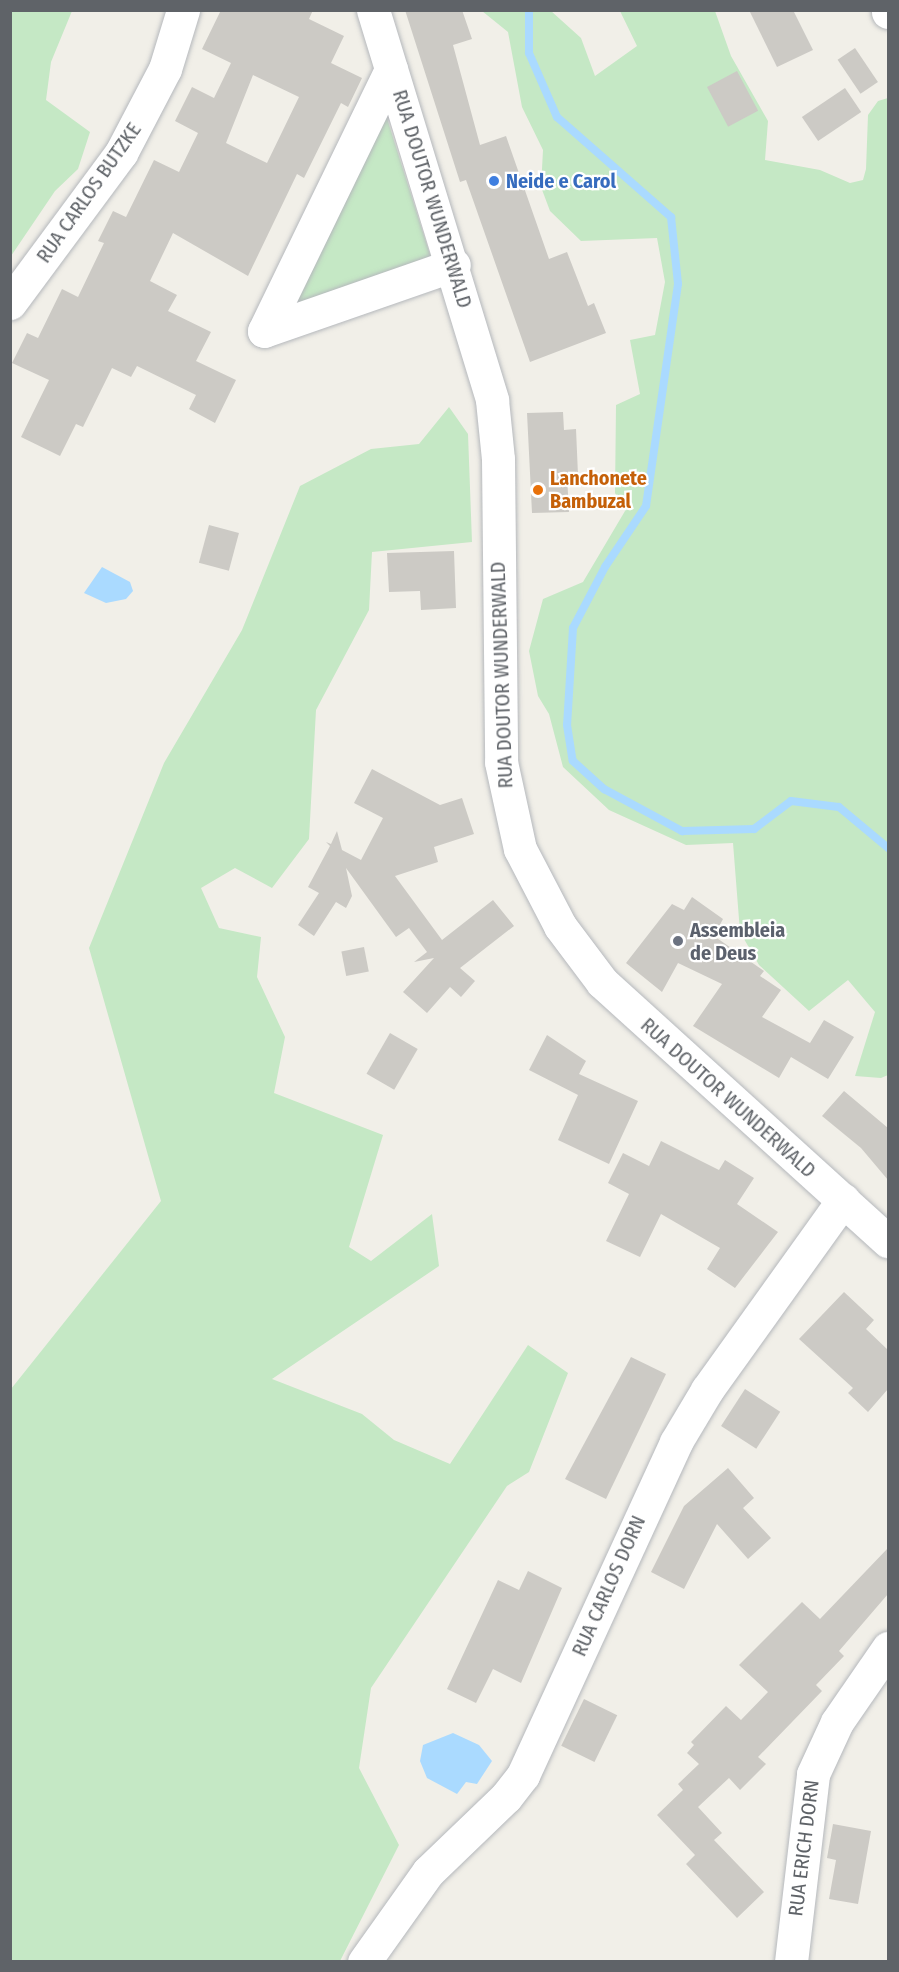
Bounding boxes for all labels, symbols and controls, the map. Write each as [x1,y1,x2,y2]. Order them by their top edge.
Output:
street label: RUA DOUTOR WUNDERWALD [387,87,477,311]
street label: RUA CARLOS BUTZKE [32,118,146,268]
place label: Neide e Carol [506,169,616,193]
marker: Neide e Carol [487,174,501,188]
place label: Lanchonete Bambuzal [550,466,647,513]
marker: Lanchonete Bambuzal [531,483,545,497]
street label: RUA DOUTOR WUNDERWALD [486,561,518,789]
place label: Assembleia de Deus [690,918,785,965]
marker: Assembleia de Deus [671,934,685,948]
street label: RUA DOUTOR WUNDERWALD [636,1013,820,1183]
street label: RUA CARLOS DORN [567,1512,651,1660]
street label: RUA ERICH DORN [784,1778,824,1918]

